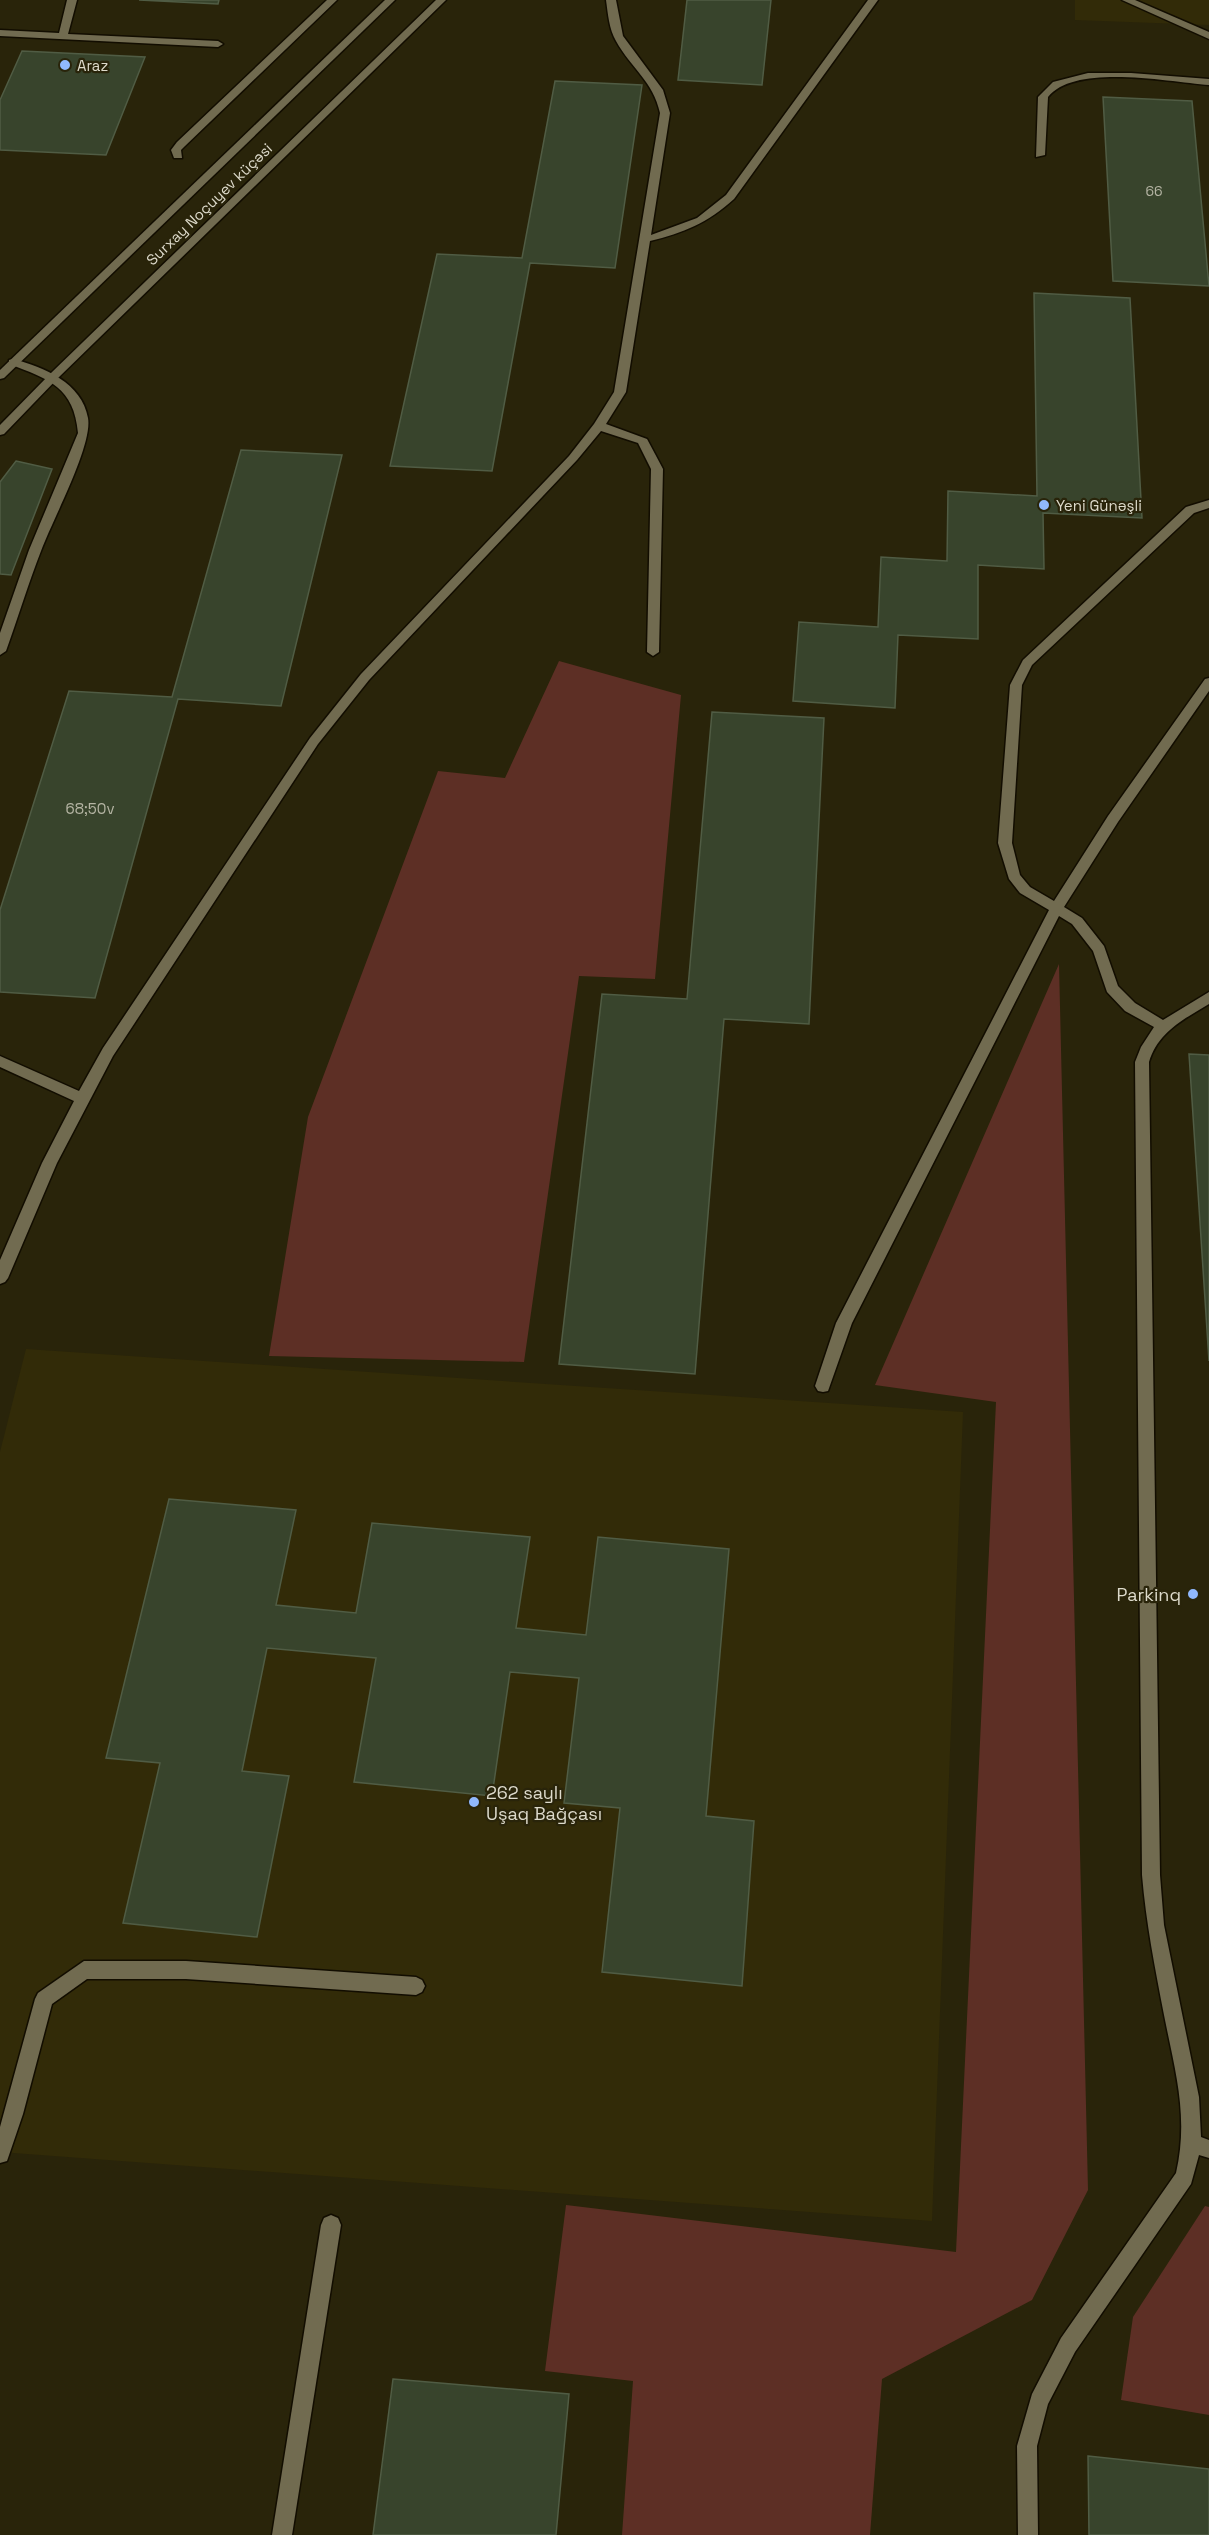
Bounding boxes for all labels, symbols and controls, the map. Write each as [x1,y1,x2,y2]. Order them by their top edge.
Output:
place label: Araz [77,56,108,75]
marker: Araz [58,58,72,72]
street label: Surxay Noçuyev küçəsi [142,139,276,269]
house number: 66 [1145,182,1163,200]
place label: Yeni Günəşli [1056,496,1142,515]
marker: Yeni Günəşli [1037,498,1051,512]
house number: 68;50v [65,799,115,818]
place label: Parkinq [1117,1583,1181,1606]
marker: Parkinq [1186,1587,1200,1601]
place label: 262 saylı Uşaq Bağçası [486,1781,602,1825]
marker: 262 saylı Uşaq Bağçası [467,1795,481,1809]

